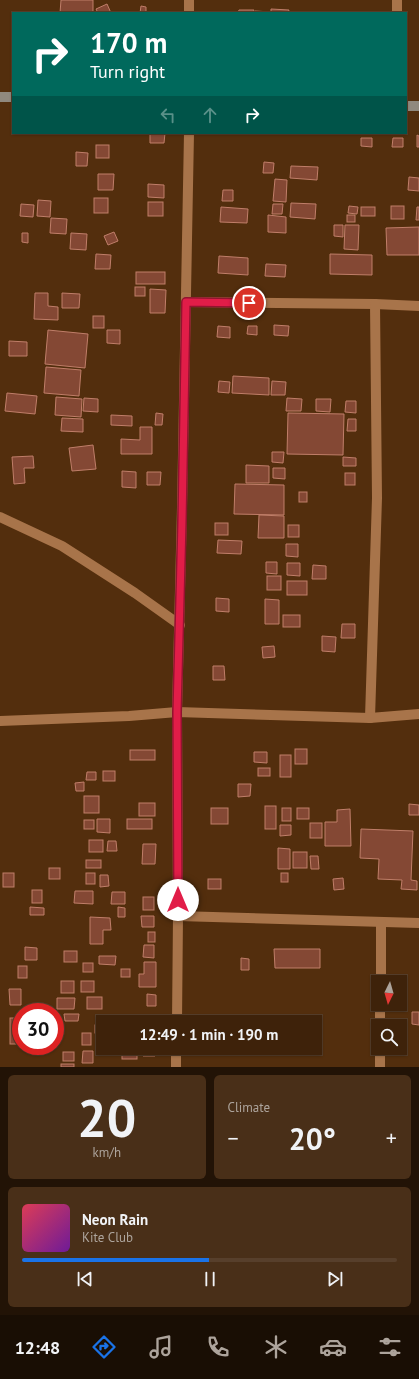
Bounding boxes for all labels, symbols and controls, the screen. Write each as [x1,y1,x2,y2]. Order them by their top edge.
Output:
text: 170 m [90,24,167,61]
icon: right [24,28,76,80]
text: Turn right [90,60,165,83]
icon: left [157,104,179,126]
icon: ahead [199,104,221,126]
icon: right [241,104,263,126]
pin [232,286,266,320]
icon: arrive [238,292,260,314]
position arrow [157,879,199,921]
north arrow [371,975,407,1011]
map controls [371,975,407,1055]
speed limit sign: 30 [12,1003,64,1055]
button: search [371,1019,407,1055]
text: 12:49 · 1 min · 190 m [140,1025,278,1044]
text: 20 [77,1084,136,1151]
text: Climate [228,1099,270,1116]
text: 20° [289,1119,336,1158]
text: − [228,1124,239,1152]
text: + [386,1124,397,1152]
text: km/h [93,1144,121,1161]
text: Neon Rain [82,1210,148,1229]
text: Kite Club [82,1229,133,1246]
icon: previous [74,1268,96,1290]
icon: pause [199,1268,221,1290]
icon: next [324,1268,346,1290]
icon: directions [90,1333,118,1361]
icon: music [147,1333,175,1361]
icon: phone [204,1333,232,1361]
icon: climate [262,1333,290,1361]
icon: car [319,1333,347,1361]
icon: filters [376,1333,404,1361]
text: 12:48 [15,1336,60,1359]

